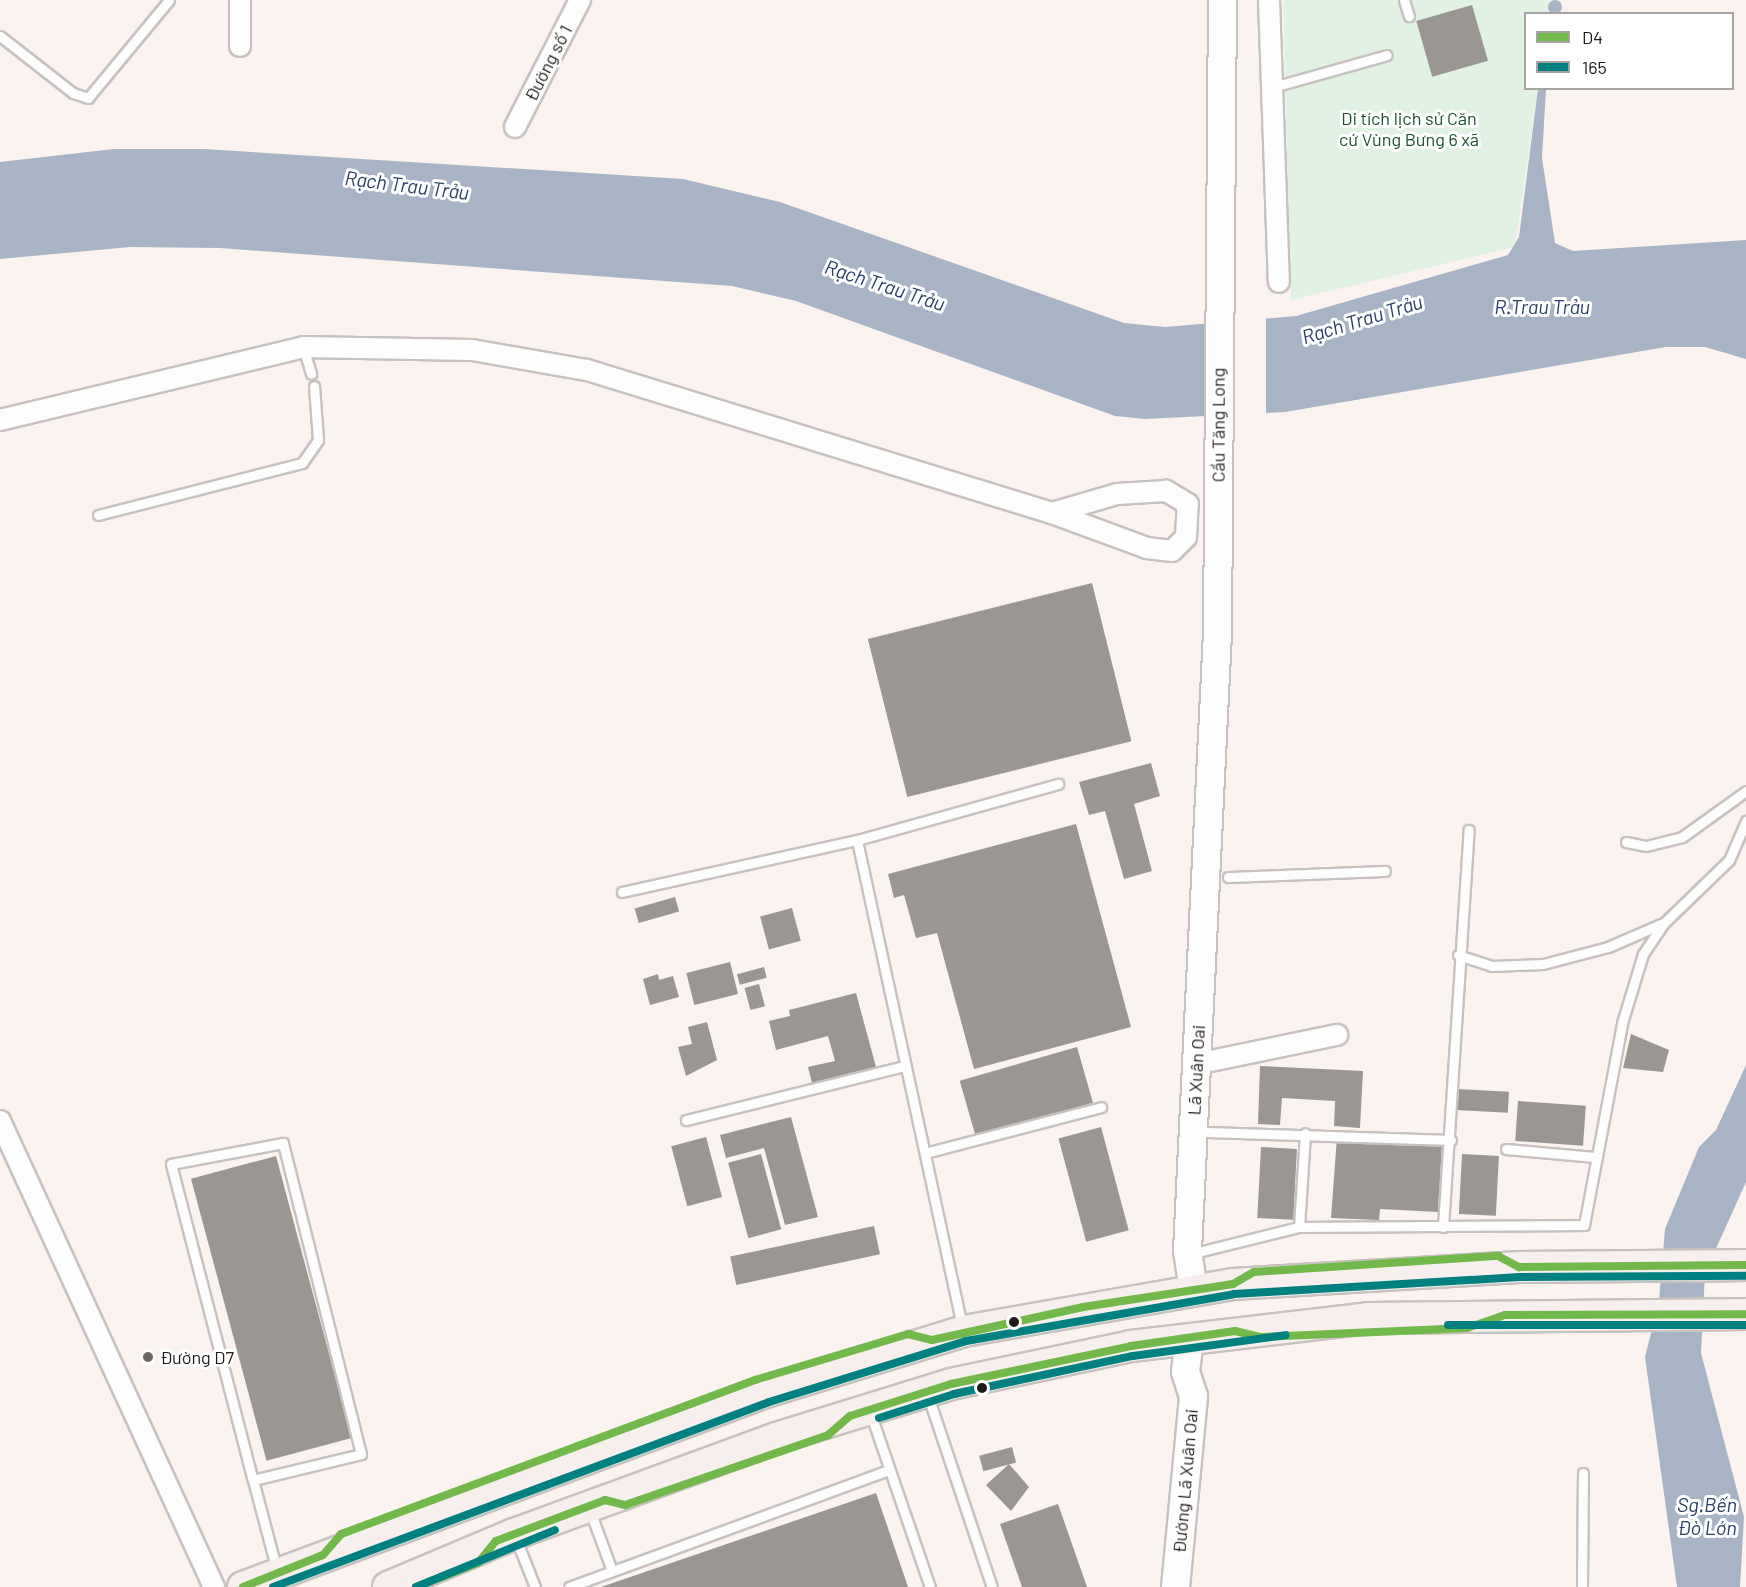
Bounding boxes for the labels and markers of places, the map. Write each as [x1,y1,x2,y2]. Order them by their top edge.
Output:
unlabelled marker [1008,1316,1020,1328]
place label: Đường D7 [160,1346,234,1368]
marker: Đường D7 [141,1350,155,1364]
unlabelled marker [976,1382,988,1394]

